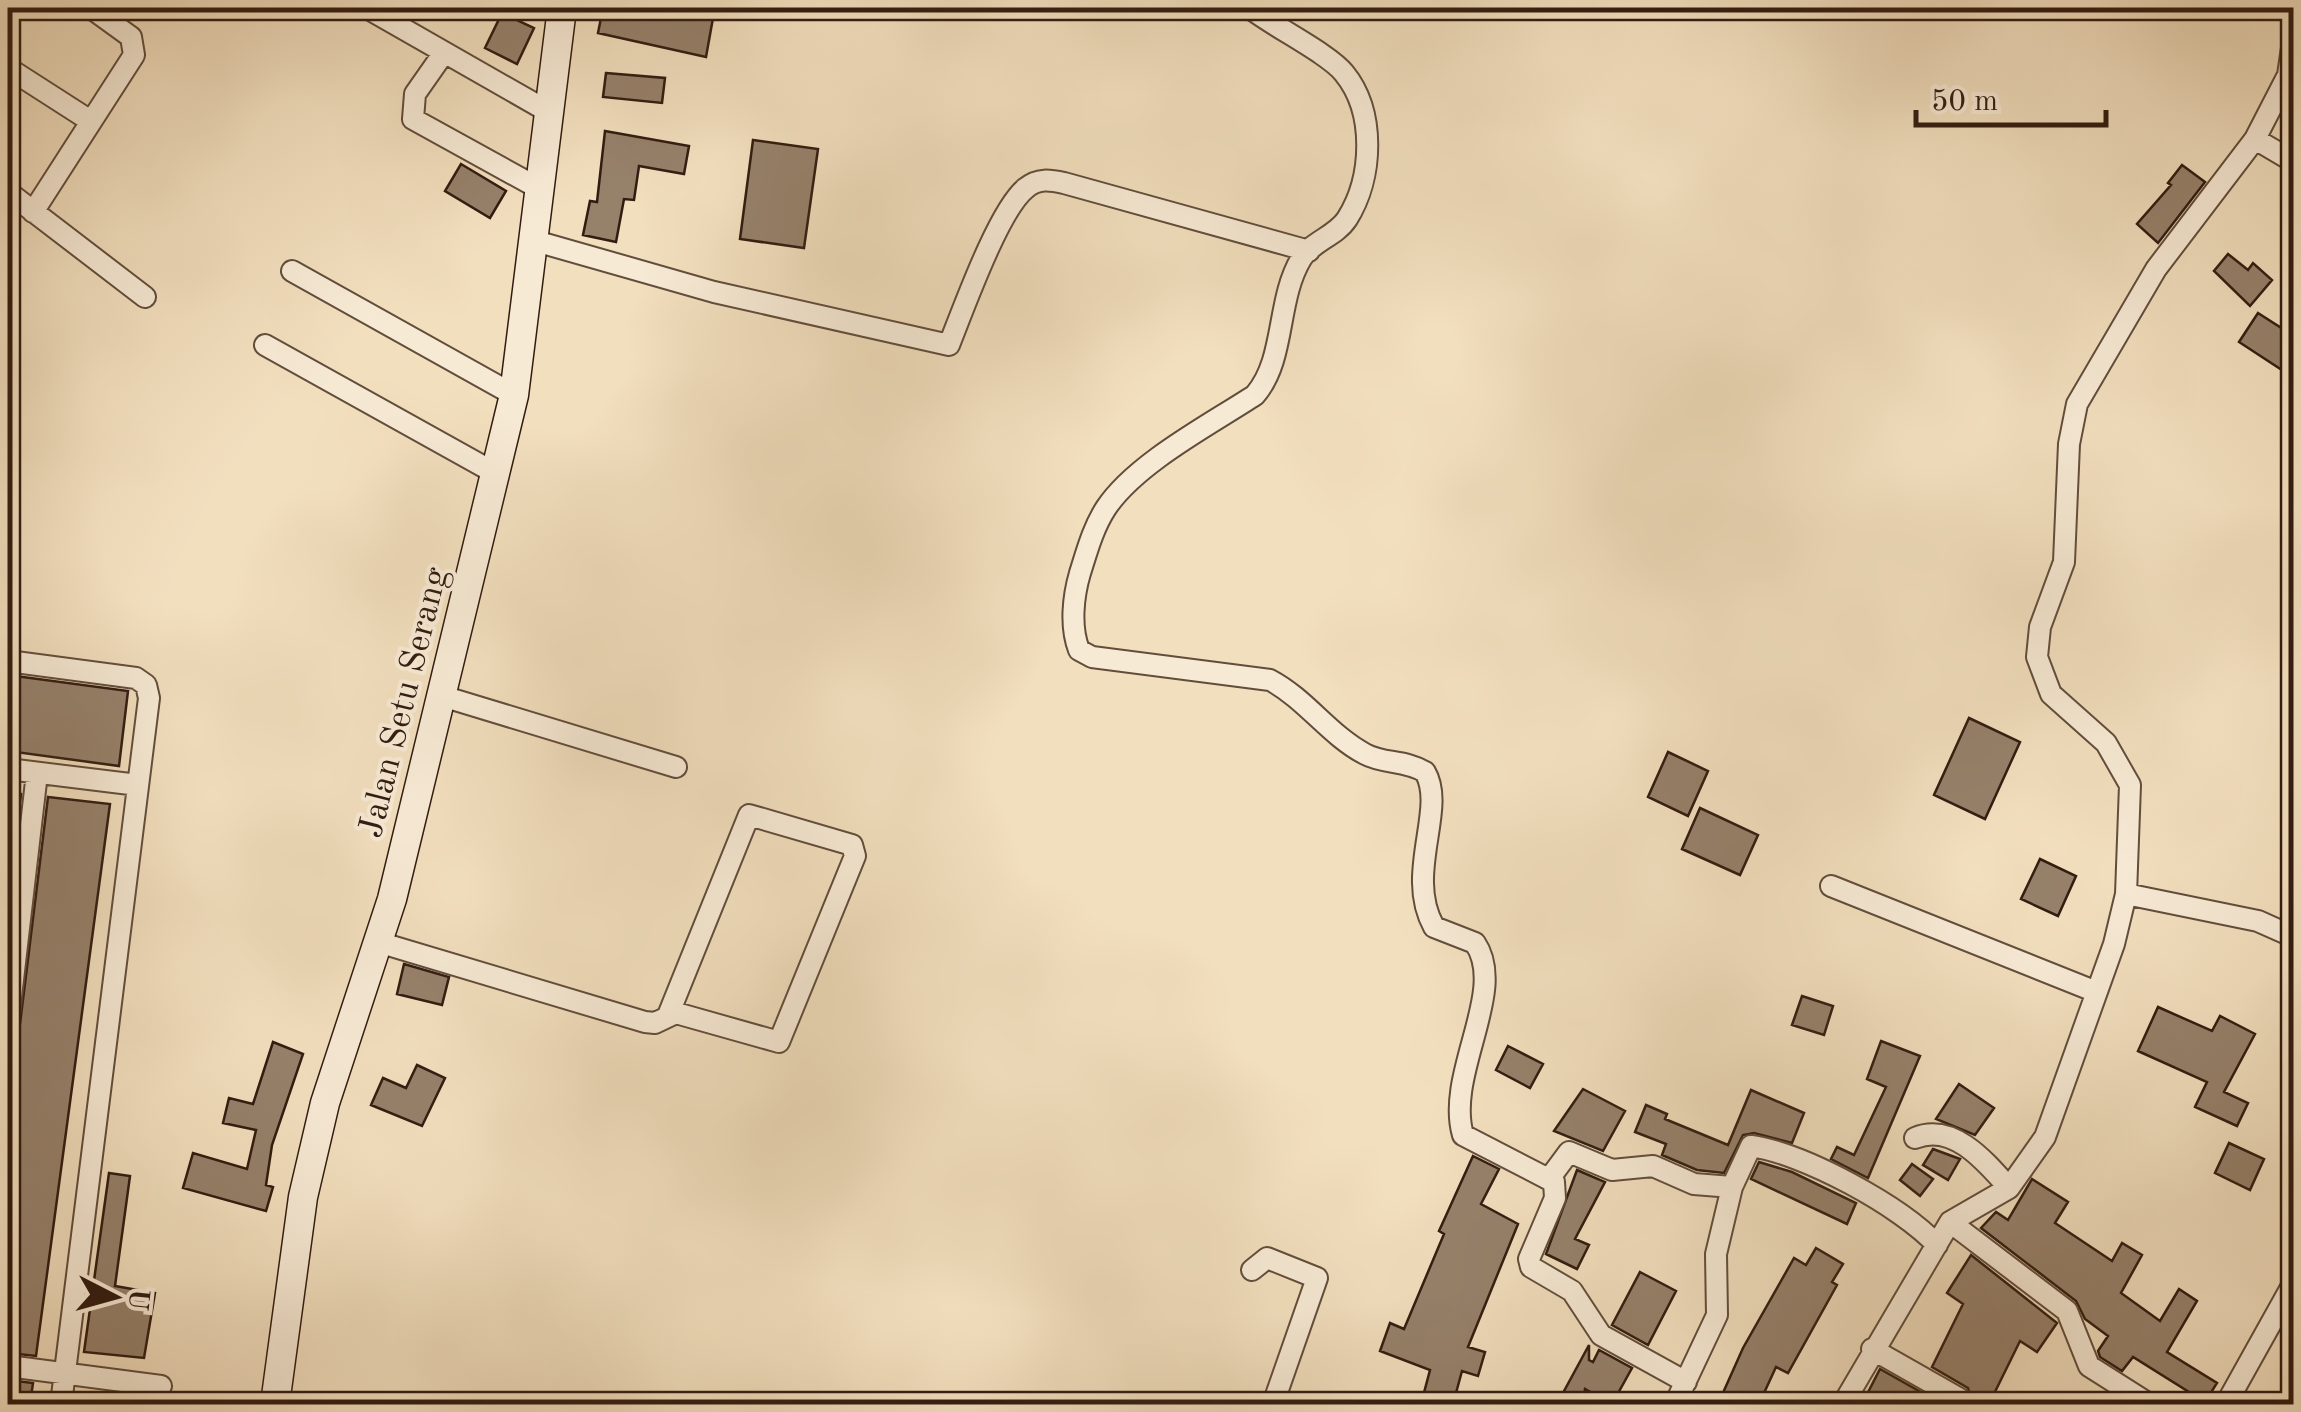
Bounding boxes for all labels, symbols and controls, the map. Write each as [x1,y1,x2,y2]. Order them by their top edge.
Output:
scale bar [1916,65,2106,127]
text: 50 m [1931,87,1998,117]
street label: Jalan Setu Serang [354,564,455,841]
north arrow [65,1247,165,1347]
text: U [122,1287,152,1312]

